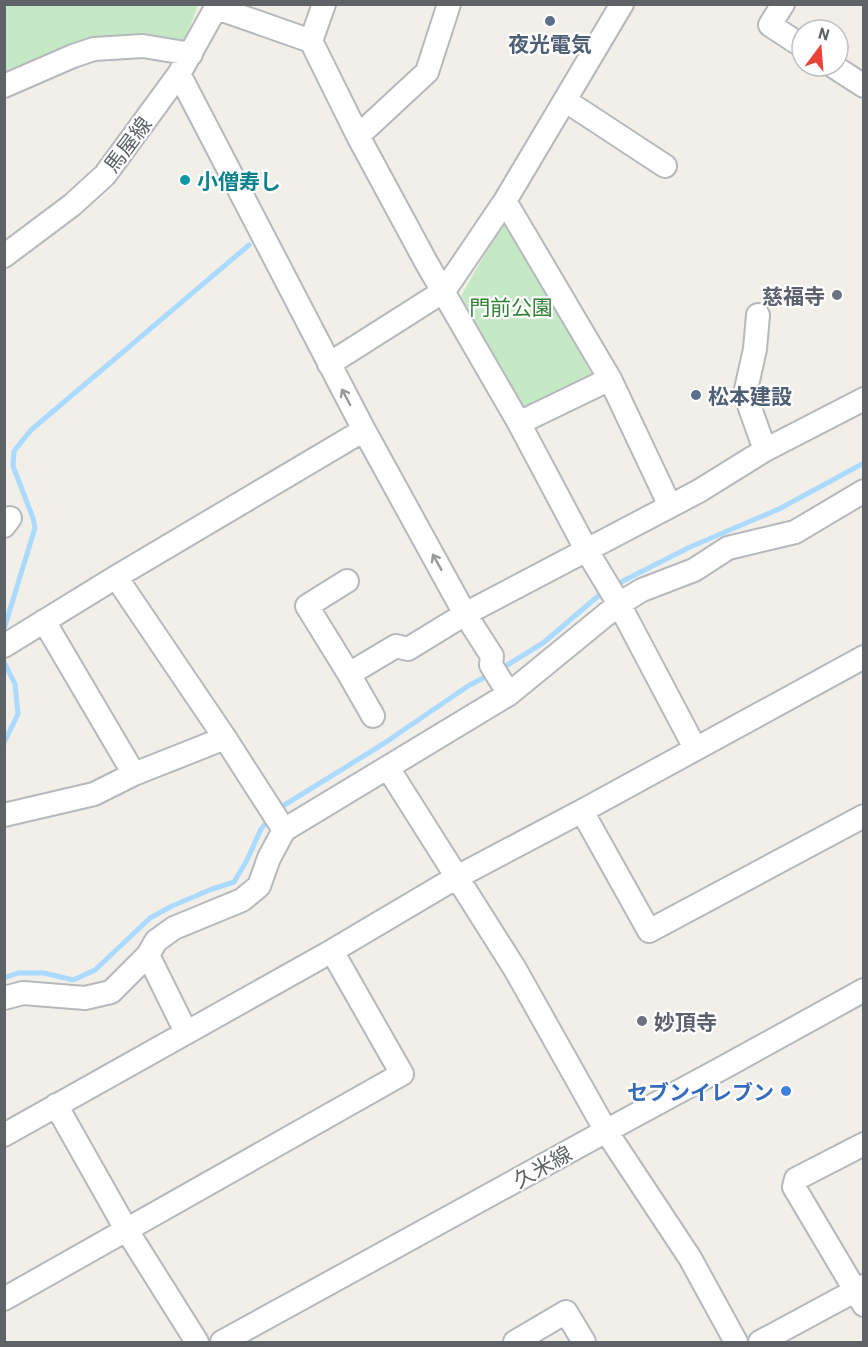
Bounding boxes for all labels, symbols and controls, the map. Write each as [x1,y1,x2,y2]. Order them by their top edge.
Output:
marker: 夜光電気 [543,14,557,28]
north arrow [790,18,850,78]
text: N [817,23,832,44]
place label: 夜光電気 [508,31,592,56]
street label: 馬屋線 [98,111,156,177]
place label: 小僧寿し [197,168,281,193]
marker: 小僧寿し [178,173,192,187]
place label: 慈福寺 [762,283,825,308]
marker: 慈福寺 [830,288,844,302]
park label: 門前公園 [469,294,553,319]
place label: 松本建設 [708,383,792,408]
one-way arrow [340,388,352,406]
marker: 松本建設 [689,388,703,402]
one-way arrow [431,554,442,572]
place label: 妙頂寺 [654,1009,717,1034]
marker: 妙頂寺 [635,1014,649,1028]
place label: セブンイレブン [627,1079,774,1104]
marker: セブンイレブン [779,1084,793,1098]
street label: 久米線 [508,1140,576,1192]

